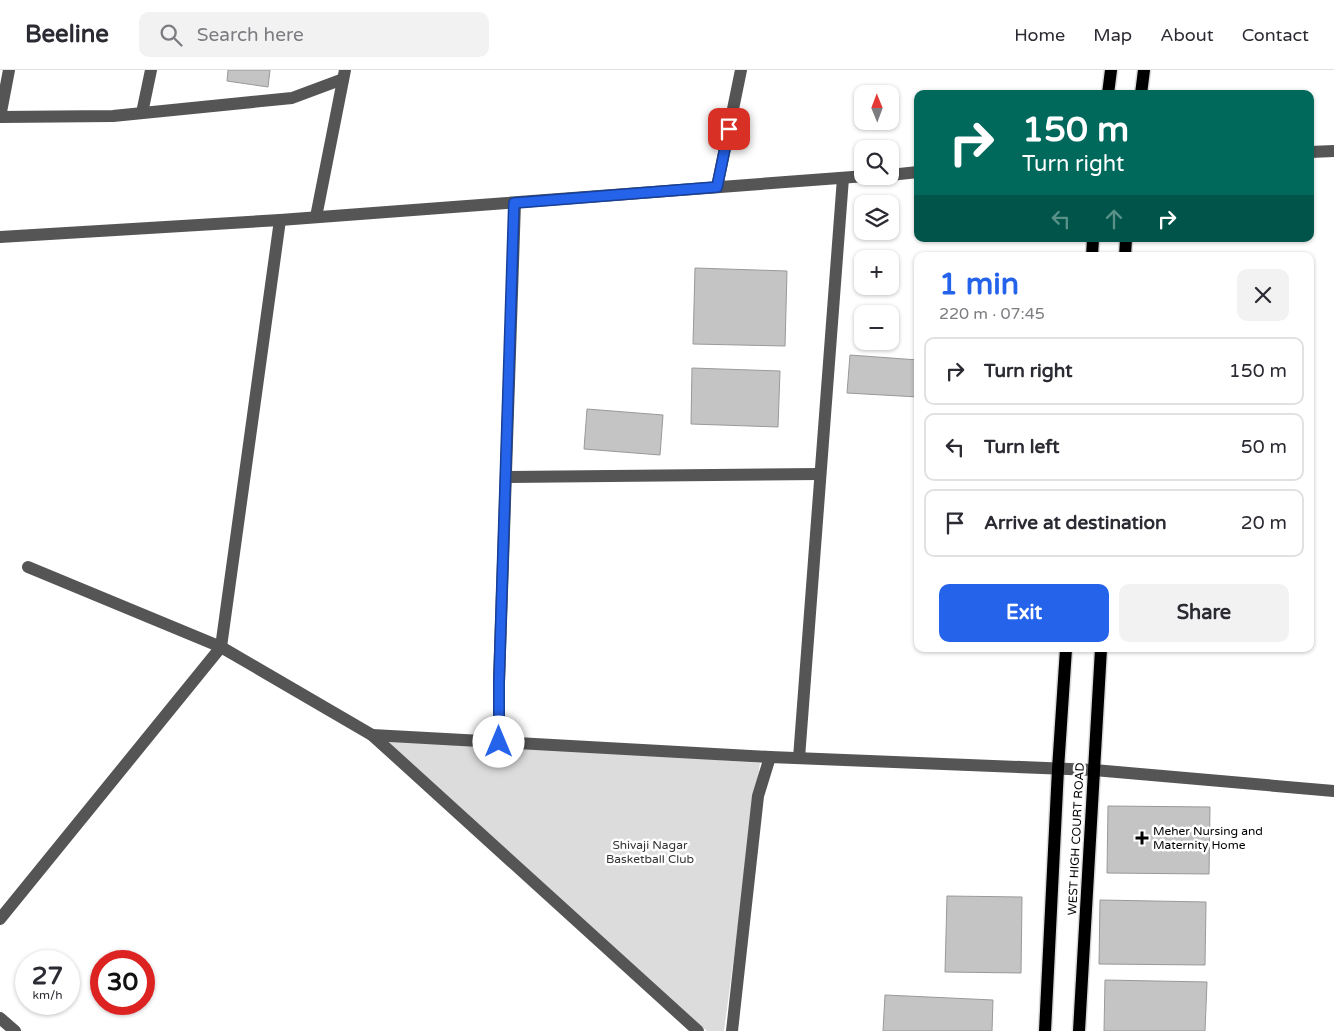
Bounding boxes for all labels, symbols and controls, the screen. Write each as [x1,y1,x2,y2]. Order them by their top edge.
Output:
search box [139,12,489,57]
text: Beeline [25,20,109,49]
icon: search [157,21,185,49]
text: Search here [197,24,304,46]
text: Home [1014,24,1065,46]
text: Map [1093,24,1132,46]
text: About [1160,24,1214,46]
text: Contact [1242,24,1309,46]
north arrow [854,85,899,130]
map controls [854,85,899,350]
pin [708,108,750,150]
text: 150 m [1022,109,1129,151]
icon: right [939,110,1004,175]
icon: arrive [715,115,743,143]
button: search [854,140,899,185]
text: Turn right [1022,151,1124,177]
button: layers [854,195,899,240]
icon: left [1047,205,1075,233]
icon: ahead [1100,205,1128,233]
icon: right [1153,205,1181,233]
button: + [854,250,899,295]
text: 1 min [939,266,1019,303]
button: close [1237,269,1289,321]
text: 220 m · 07:45 [939,304,1045,324]
button: − [854,305,899,350]
icon: right [941,357,969,385]
text: Turn right [984,360,1072,382]
text: 150 m [1229,360,1287,382]
icon: left [941,433,969,461]
text: Turn left [984,436,1060,458]
text: 50 m [1241,436,1287,458]
icon: arrive [941,509,969,537]
text: Arrive at destination [984,512,1167,534]
text: 20 m [1241,512,1287,534]
button: Exit [939,584,1109,642]
button: Share [1119,584,1289,642]
position arrow [472,715,524,767]
street label: WEST HIGH COURT ROAD [1065,762,1087,916]
place label: Meher Nursing and Maternity Home [1153,824,1263,852]
marker: Meher Nursing and Maternity Home [1135,831,1149,845]
park label: Shivaji Nagar Basketball Club [606,838,694,866]
speed limit sign: 30 [90,950,155,1015]
text: 27 [32,961,63,991]
text: km/h [32,988,63,1002]

